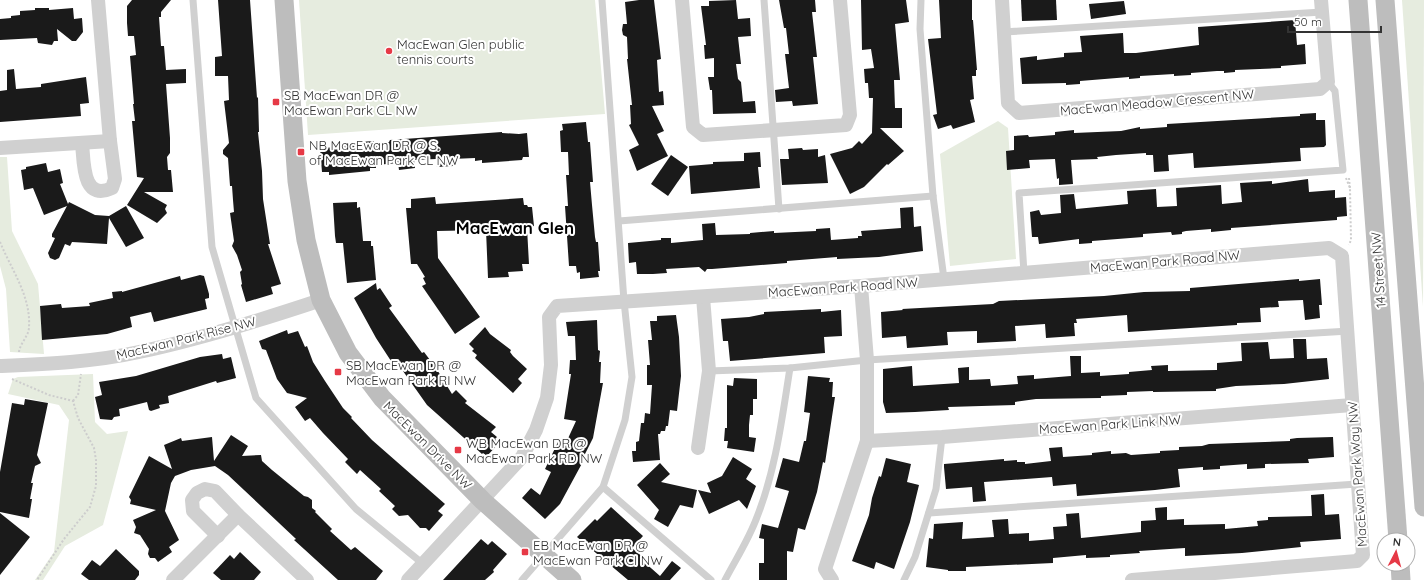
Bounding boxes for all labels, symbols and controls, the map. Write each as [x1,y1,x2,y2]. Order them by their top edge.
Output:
scale bar [1288,8,1381,34]
text: 50 m [1294,14,1322,29]
place label: MacEwan Glen public tennis courts [397,36,525,67]
marker: MacEwan Glen public tennis courts [384,46,394,56]
street label: MacEwan Meadow Crescent NW [1059,86,1255,118]
place label: SB MacEwan DR @ MacEwan Park CL NW [284,87,418,118]
marker: SB MacEwan DR @ MacEwan Park CL NW [271,97,281,107]
place label: NB MacEwan DR @ S. of MacEwan Park CL NW [309,137,459,168]
marker: NB MacEwan DR @ S. of MacEwan Park CL NW [296,147,306,157]
district label: MacEwan Glen [456,217,574,238]
street label: 14 Street NW [1367,231,1389,309]
street label: MacEwan Park Road NW [1089,246,1241,276]
street label: MacEwan Park Road NW [767,274,919,300]
street label: MacEwan Park Rise NW [115,313,258,363]
place label: SB MacEwan DR @ MacEwan Park RI NW [346,357,477,388]
marker: SB MacEwan DR @ MacEwan Park RI NW [333,367,343,377]
street label: MacEwan Drive NW [380,397,476,493]
street label: MacEwan Park Way NW [1344,400,1370,547]
street label: MacEwan Park Link NW [1038,411,1182,437]
place label: WB MacEwan DR @ MacEwan Park RD NW [466,435,603,466]
marker: WB MacEwan DR @ MacEwan Park RD NW [453,445,463,455]
north arrow [1376,532,1416,572]
text: N [1392,535,1402,549]
place label: EB MacEwan DR @ MacEwan Park CI NW [533,537,663,568]
marker: EB MacEwan DR @ MacEwan Park CI NW [520,547,530,557]

